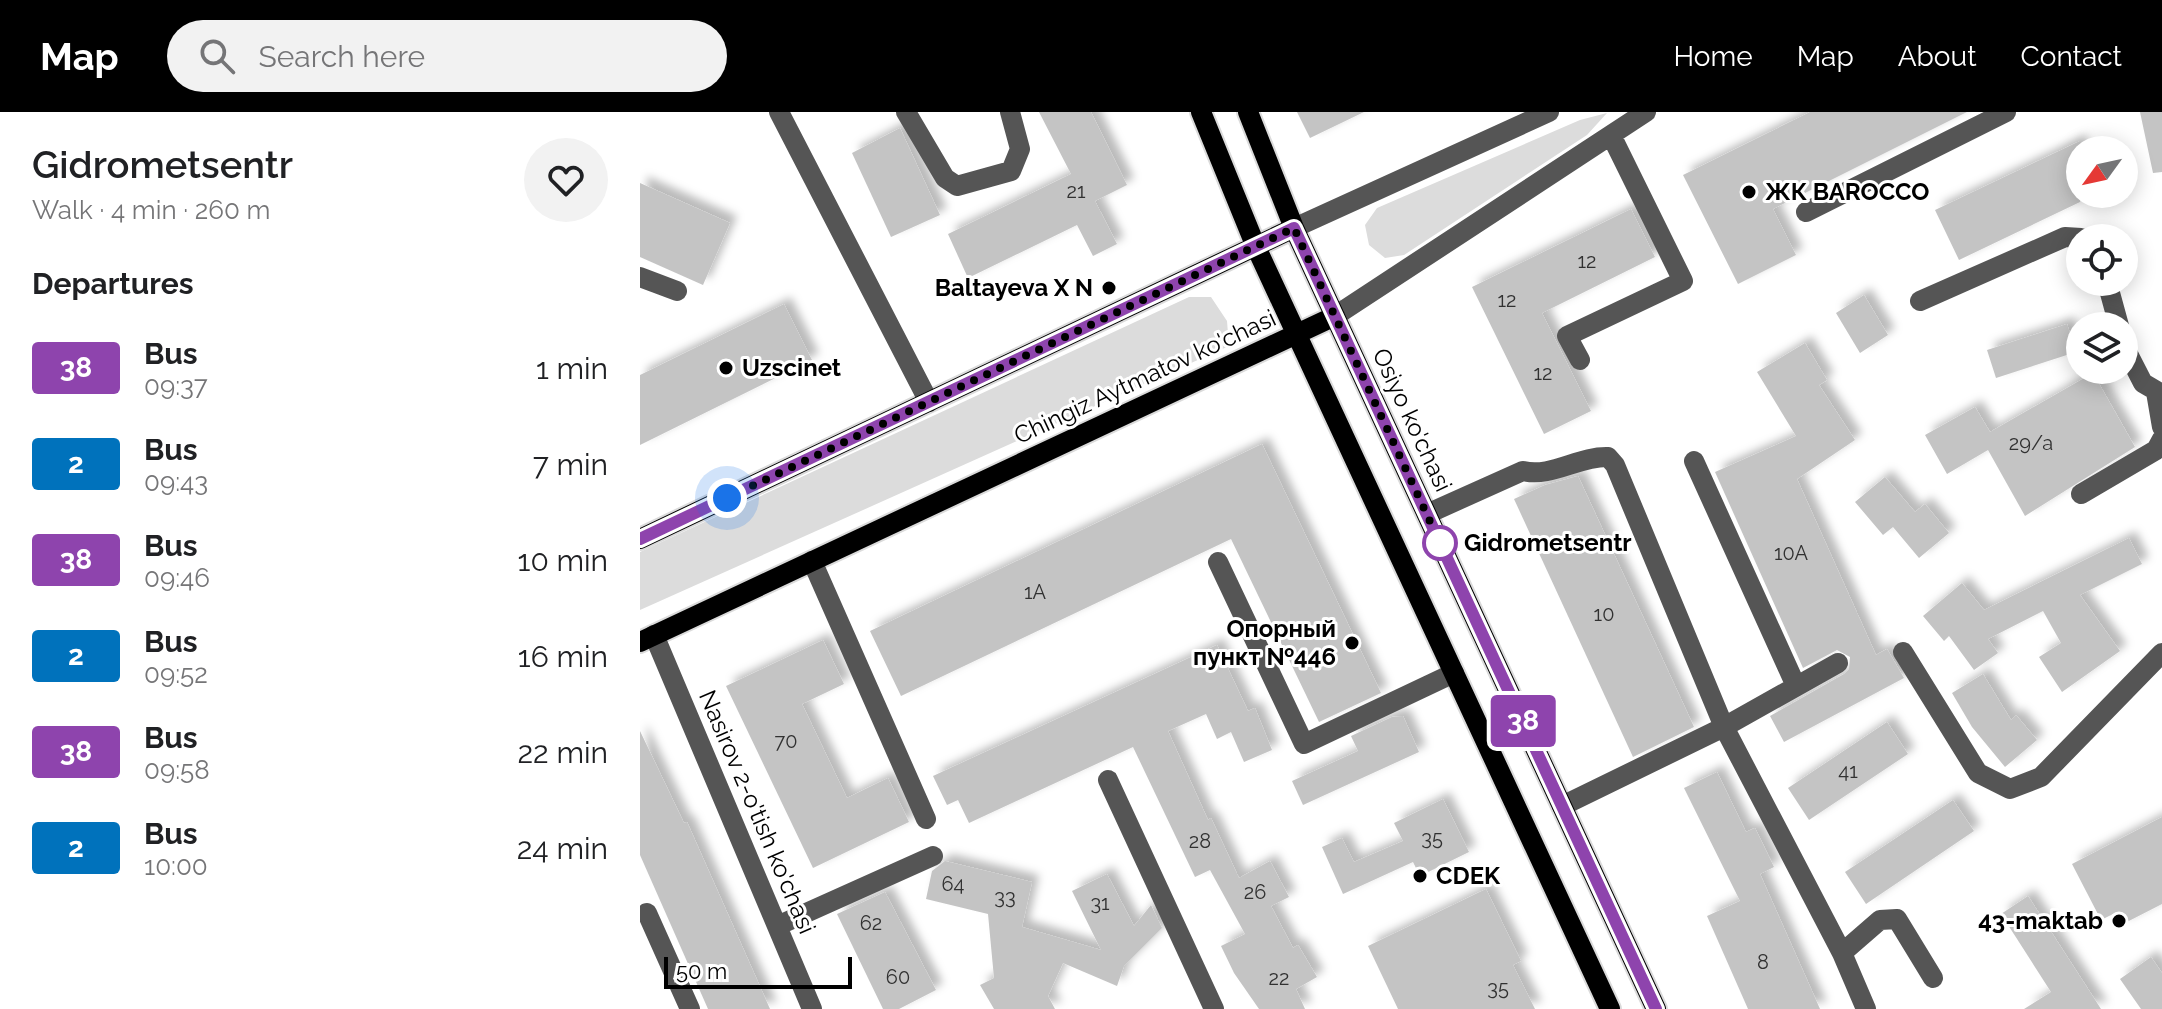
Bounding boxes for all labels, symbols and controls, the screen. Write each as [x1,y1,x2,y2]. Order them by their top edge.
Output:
search box [167,20,727,92]
text: Map [40,34,119,79]
icon: search [195,34,239,78]
text: Search here [259,39,425,74]
text: Home [1673,40,1753,73]
text: Map [1797,40,1854,73]
text: About [1898,40,1977,73]
text: Contact [2021,40,2122,73]
north arrow [2066,136,2138,208]
map controls [2066,136,2138,384]
button: heart [524,138,608,222]
text: Gidrometsentr [32,142,293,187]
place label: ЖК BAROCCO [1765,177,1929,206]
house number: 21 [1067,179,1086,203]
marker: ЖК BAROCCO [1740,183,1758,201]
text: Walk · 4 min · 260 m [32,195,270,225]
button: locate [2066,224,2138,296]
house number: 12 [1578,249,1596,273]
text: Departures [32,266,194,301]
place label: Baltayeva X N [935,273,1093,302]
marker: Baltayeva X N [1100,279,1118,297]
house number: 12 [1498,288,1516,312]
street label: Chingiz Aytmatov ko'chasi [1009,303,1280,450]
button: layers [2066,312,2138,384]
text: Bus [144,336,198,371]
street label: Osiyo ko'chasi [1367,344,1458,496]
text: 38 [60,351,92,384]
text: 1 min [536,351,608,386]
place label: Uzscinet [742,353,841,382]
marker: Uzscinet [717,359,735,377]
house number: 12 [1534,361,1552,385]
text: 09:37 [144,371,208,401]
house number: 29/a [2009,431,2053,455]
text: Bus [144,432,198,467]
text: 2 [68,447,84,480]
text: 7 min [533,447,608,482]
text: 09:43 [144,467,208,497]
your location [707,478,747,518]
marker: Gidrometsentr [1423,526,1457,560]
text: Bus [144,528,198,563]
place label: Gidrometsentr [1464,528,1632,557]
house number: 10A [1774,541,1808,565]
text: 38 [60,543,92,576]
text: 10 min [518,543,608,578]
text: 09:46 [144,563,210,593]
house number: 1A [1024,580,1047,604]
house number: 10 [1594,602,1614,626]
place label: Опорный пункт №446 [1193,614,1336,671]
text: Bus [144,624,198,659]
marker: Опорный пункт №446 [1343,634,1361,652]
text: 2 [68,639,84,672]
text: 16 min [518,639,608,674]
text: 09:52 [144,659,208,689]
street label: Nasirov 2-o'tish ko'chasi [693,686,822,938]
line badge: 38 [1487,695,1559,747]
text: 38 [1507,704,1539,737]
text: Bus [144,720,198,755]
house number: 70 [775,729,797,753]
text: 38 [60,735,92,768]
text: 22 min [517,735,608,770]
text: 09:58 [144,755,210,785]
house number: 41 [1838,759,1858,783]
text: Bus [144,816,198,851]
house number: 35 [1421,826,1443,850]
house number: 28 [1189,829,1211,853]
text: 2 [68,831,84,864]
text: 24 min [517,831,608,866]
text: 10:00 [144,851,208,881]
place label: CDEK [1436,861,1501,890]
marker: CDEK [1411,867,1429,885]
house number: 64 [942,872,965,896]
house number: 26 [1244,880,1266,904]
house number: 33 [994,885,1016,909]
house number: 31 [1090,891,1110,915]
place label: 43-maktab [1978,906,2103,935]
house number: 62 [860,911,882,935]
marker: 43-maktab [2110,912,2128,930]
house number: 8 [1757,950,1769,974]
scale bar [664,953,852,989]
text: 50 m [676,958,727,984]
house number: 60 [886,965,910,989]
house number: 22 [1269,966,1289,990]
house number: 35 [1487,976,1509,1000]

